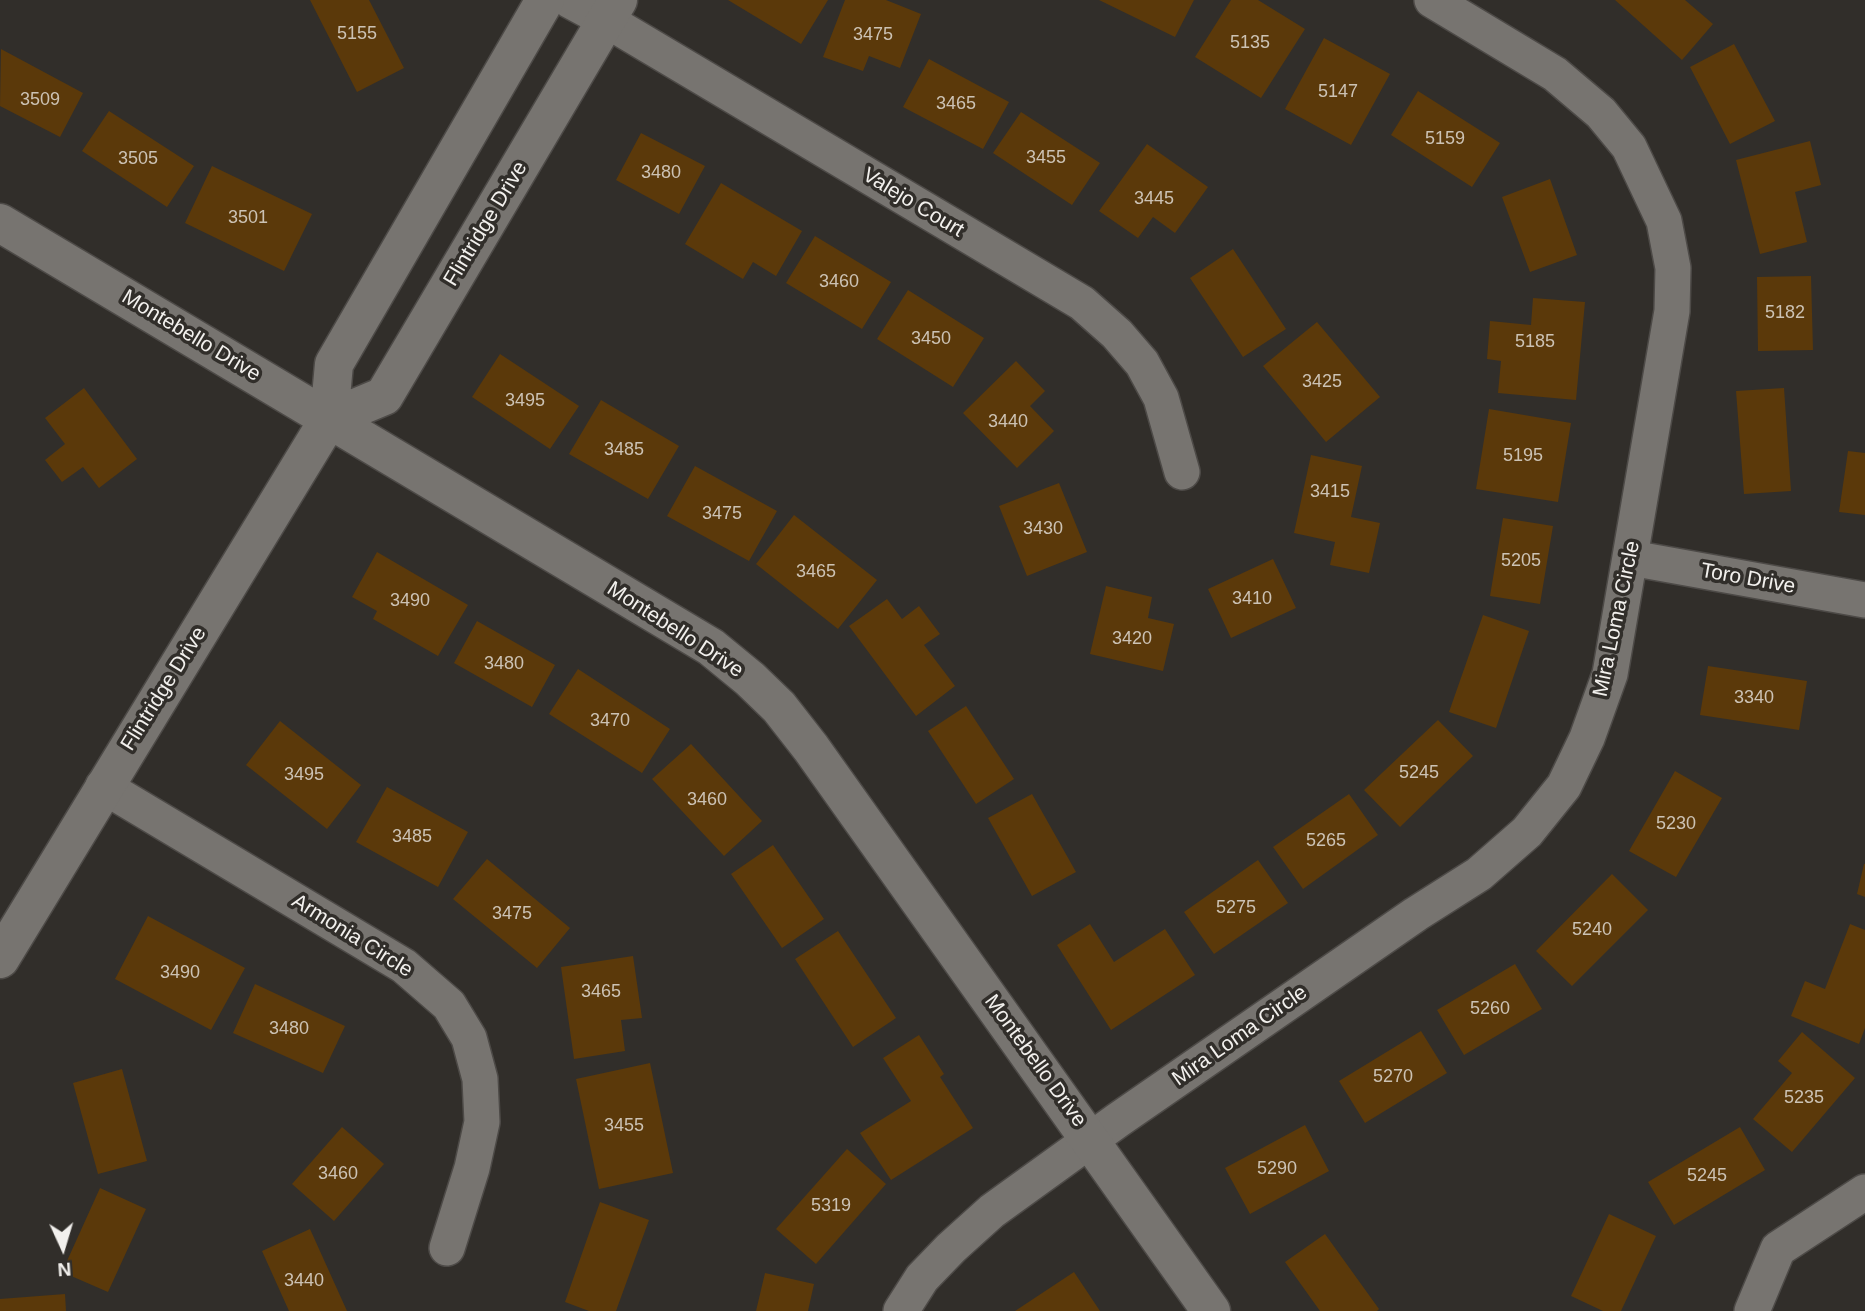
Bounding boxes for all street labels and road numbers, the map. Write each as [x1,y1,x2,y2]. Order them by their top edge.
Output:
street label: Flintridge Drive [439,157,533,291]
street label: Valejo Court [858,163,968,243]
street label: Montebello Drive [117,285,265,387]
street label: Mira Loma Circle [1588,539,1646,699]
street label: Toro Drive [1699,558,1797,600]
street label: Montebello Drive [602,577,748,683]
street label: Flintridge Drive [116,622,212,756]
street label: Armonia Circle [287,889,417,983]
street label: Mira Loma Circle [1168,980,1312,1092]
street label: Montebello Drive [978,990,1092,1132]

